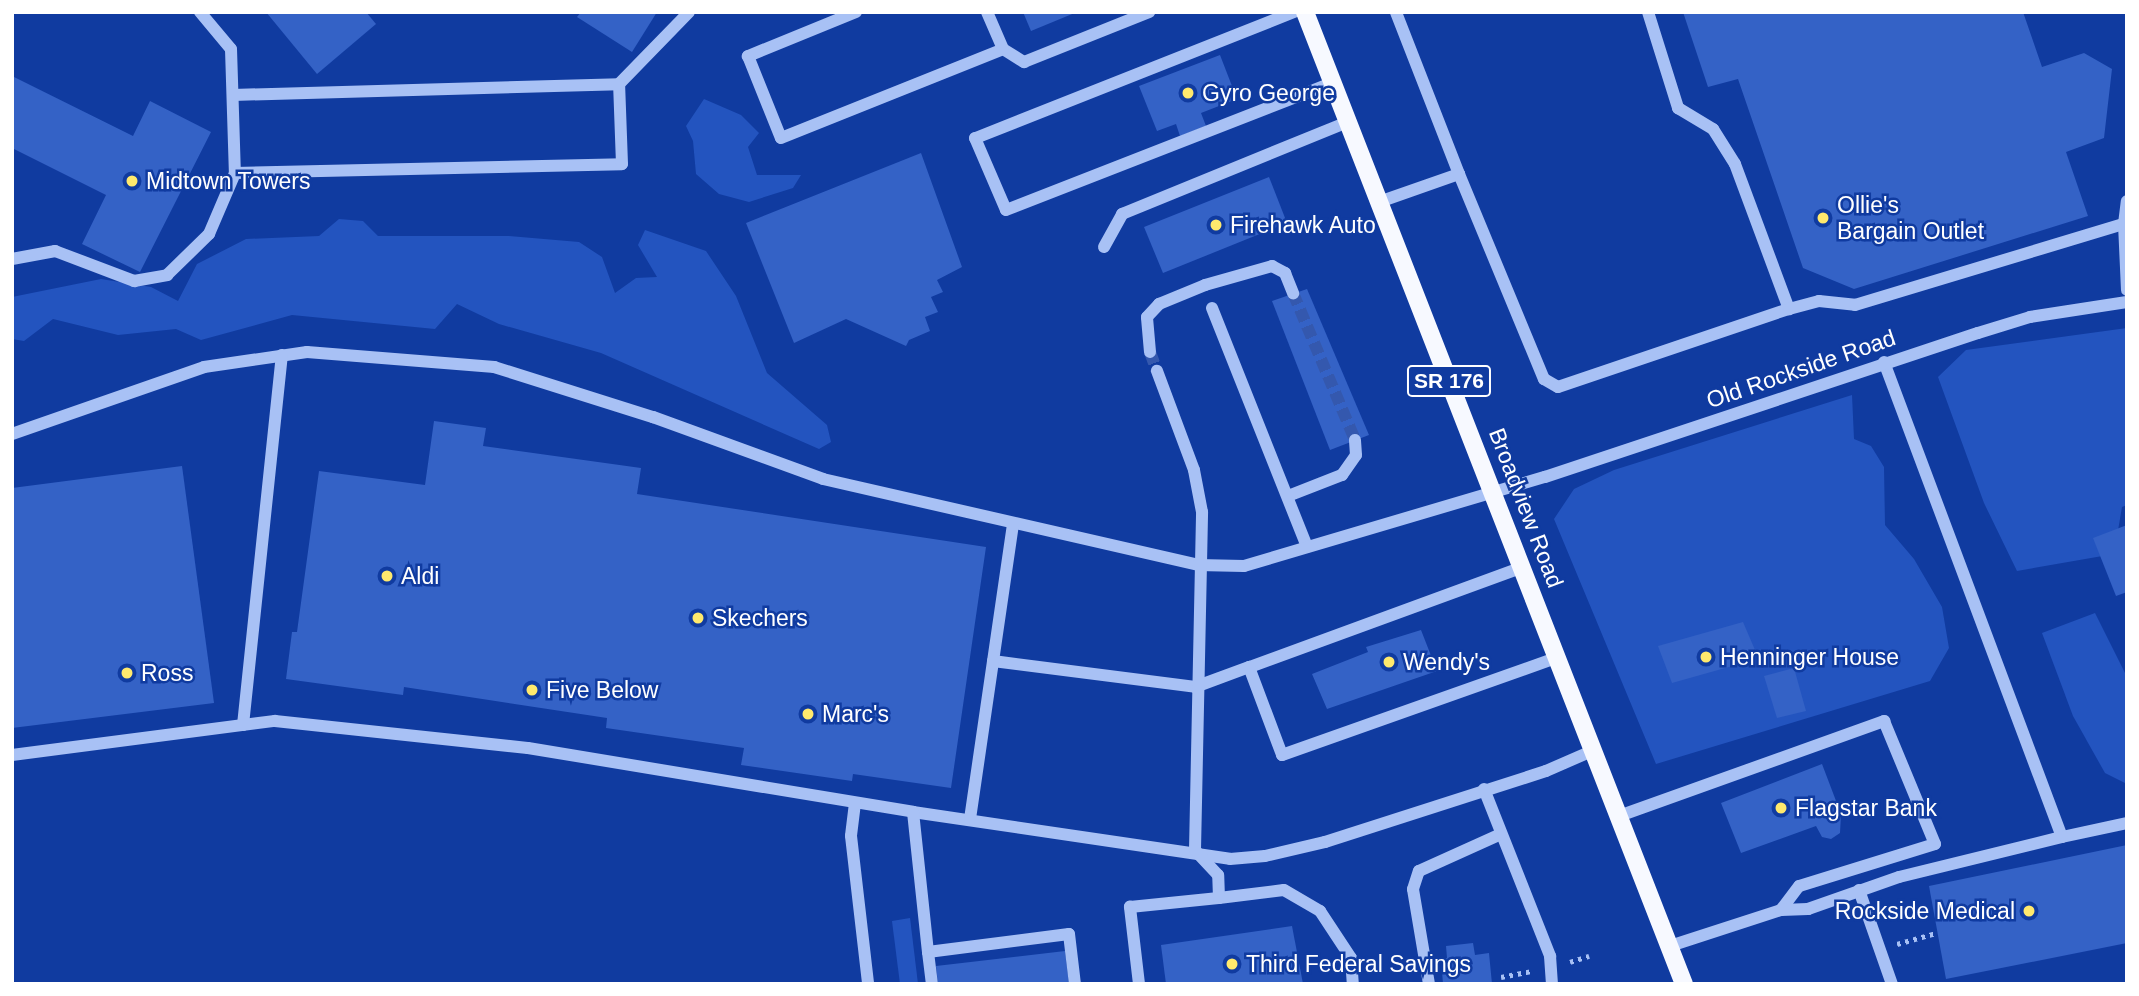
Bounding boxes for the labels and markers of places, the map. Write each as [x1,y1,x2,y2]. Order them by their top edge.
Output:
place label: Gyro George [1202,79,1335,107]
marker: Gyro George [1180,85,1196,101]
place label: Midtown Towers [146,167,311,195]
marker: Midtown Towers [124,173,140,189]
place label: Ollie's Bargain Outlet [1837,191,1984,245]
marker: Ollie's Bargain Outlet [1815,210,1831,226]
place label: Firehawk Auto [1230,211,1377,239]
marker: Firehawk Auto [1208,217,1224,233]
place label: Aldi [401,562,439,590]
marker: Aldi [379,568,395,584]
place label: Skechers [712,604,808,632]
marker: Skechers [690,610,706,626]
place label: Henninger House [1720,643,1899,671]
place label: Wendy's [1403,648,1490,676]
marker: Henninger House [1698,649,1714,665]
marker: Wendy's [1381,654,1397,670]
place label: Ross [141,659,193,687]
marker: Ross [119,665,135,681]
place label: Five Below [546,676,658,704]
marker: Five Below [524,682,540,698]
place label: Marc's [822,700,889,728]
marker: Marc's [800,706,816,722]
place label: Flagstar Bank [1795,794,1937,822]
marker: Flagstar Bank [1773,800,1789,816]
place label: Rockside Medical [1835,897,2015,925]
marker: Rockside Medical [2021,903,2037,919]
place label: Third Federal Savings [1246,950,1471,978]
marker: Third Federal Savings [1224,956,1240,972]

